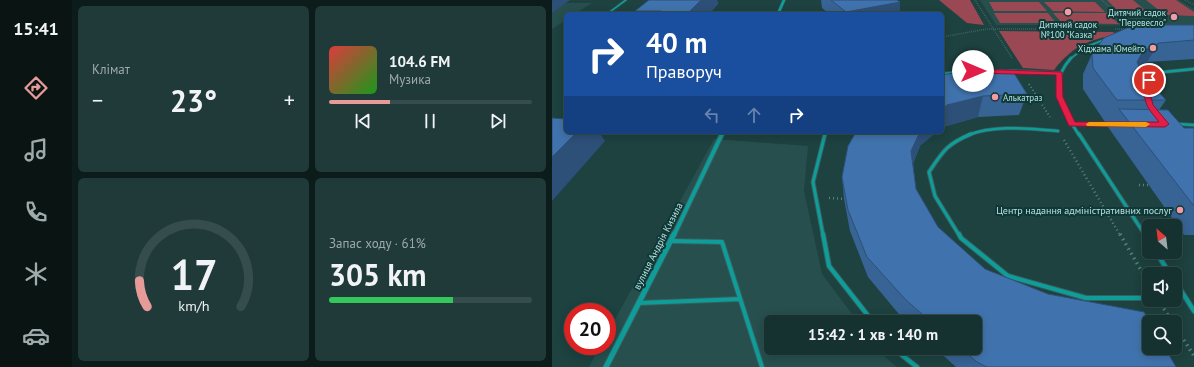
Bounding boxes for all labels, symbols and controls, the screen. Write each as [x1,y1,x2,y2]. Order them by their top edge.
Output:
marker: Дитячий садок №100 "Казка" [1063,7,1073,17]
place label: Дитячий садок "Перевесло" [1108,7,1167,28]
marker: Дитячий садок "Перевесло" [1169,12,1179,22]
text: 15:41 [13,17,59,40]
place label: Дитячий садок №100 "Казка" [1039,19,1098,40]
text: 40 m [646,24,707,61]
icon: right [580,28,632,80]
place label: Хіджама Юмейго [1078,43,1145,54]
marker: Хіджама Юмейго [1148,43,1158,53]
position arrow [952,50,994,92]
text: 104.6 FM [389,52,450,71]
text: Праворуч [646,60,722,83]
text: Клімат [92,61,130,78]
pin [1132,63,1166,97]
icon: arrive [1138,69,1160,91]
text: Музика [389,71,431,88]
icon: directions [22,74,50,102]
text: 23° [170,81,217,120]
text: − [92,86,103,114]
text: + [284,86,295,114]
marker: Алькатраз [990,92,1000,102]
place label: Алькатраз [1003,92,1043,103]
icon: left [701,104,723,126]
icon: ahead [743,104,765,126]
icon: right [785,104,807,126]
icon: previous [352,110,374,132]
icon: pause [419,110,441,132]
icon: next [487,110,509,132]
icon: music [22,136,50,164]
icon: phone [22,198,50,226]
street label: вулиця Андрія Кизила [630,200,686,292]
place label: Центр надання адміністративних послуг [996,204,1172,217]
marker: Центр надання адміністративних послуг [1175,205,1185,215]
north arrow [1142,219,1182,259]
map controls [1142,219,1182,355]
text: Запас ходу · 61% [329,235,426,252]
text: 17 [170,248,217,301]
text: 305 km [329,255,427,294]
icon: climate [22,260,50,288]
button: sound [1142,267,1182,307]
text: km/h [178,296,209,315]
speed limit sign: 20 [564,303,616,355]
button: search [1142,315,1182,355]
icon: car [22,322,50,350]
text: 15:42 · 1 хв · 140 m [808,325,938,344]

